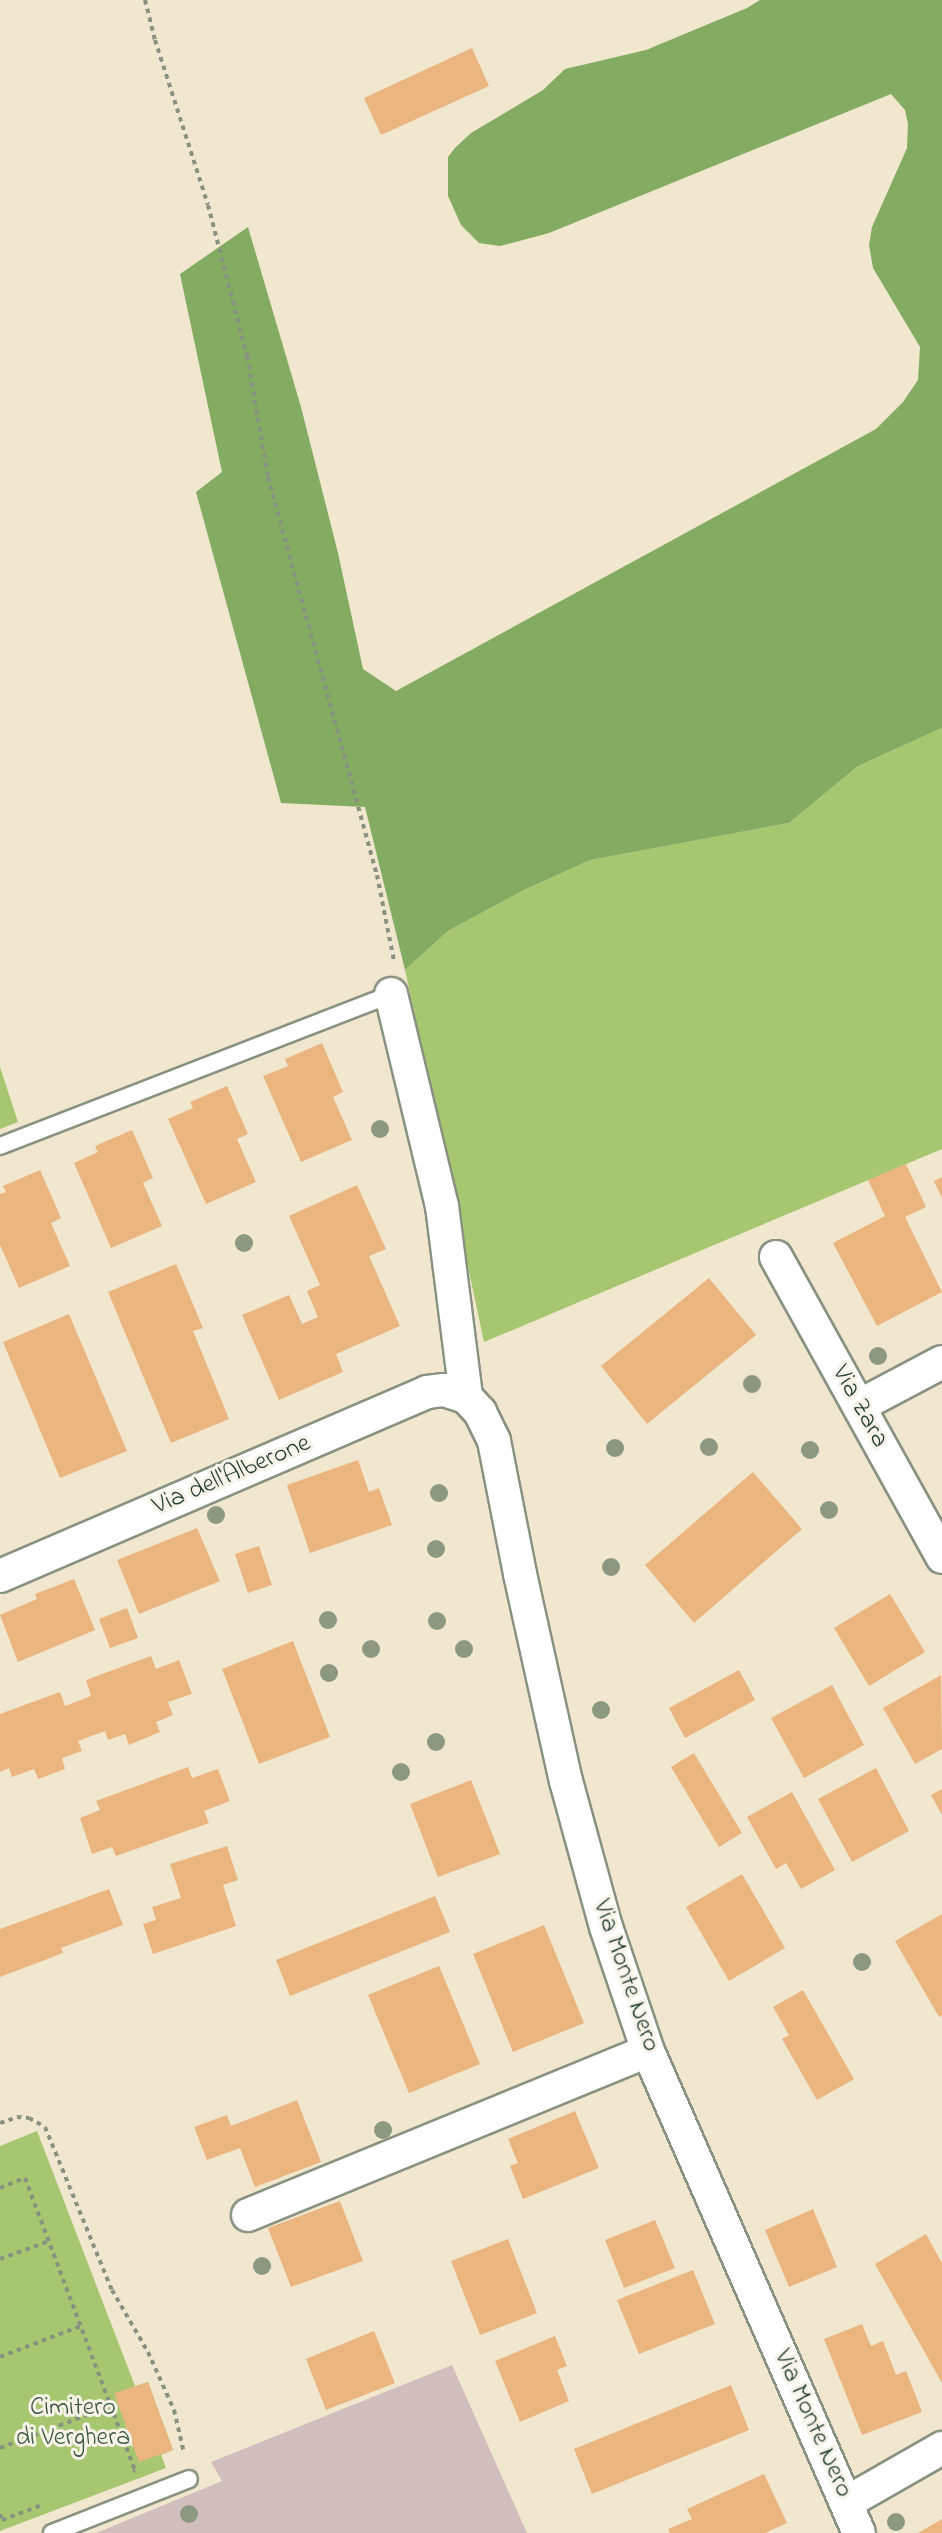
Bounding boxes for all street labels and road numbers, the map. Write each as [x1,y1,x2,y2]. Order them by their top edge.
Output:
street label: Via Zara [824,1360,894,1454]
street label: Via dell'Alberone [148,1429,316,1523]
street label: Via Monte Nero [584,1896,666,2056]
street label: Via Monte Nero [766,2345,858,2503]

